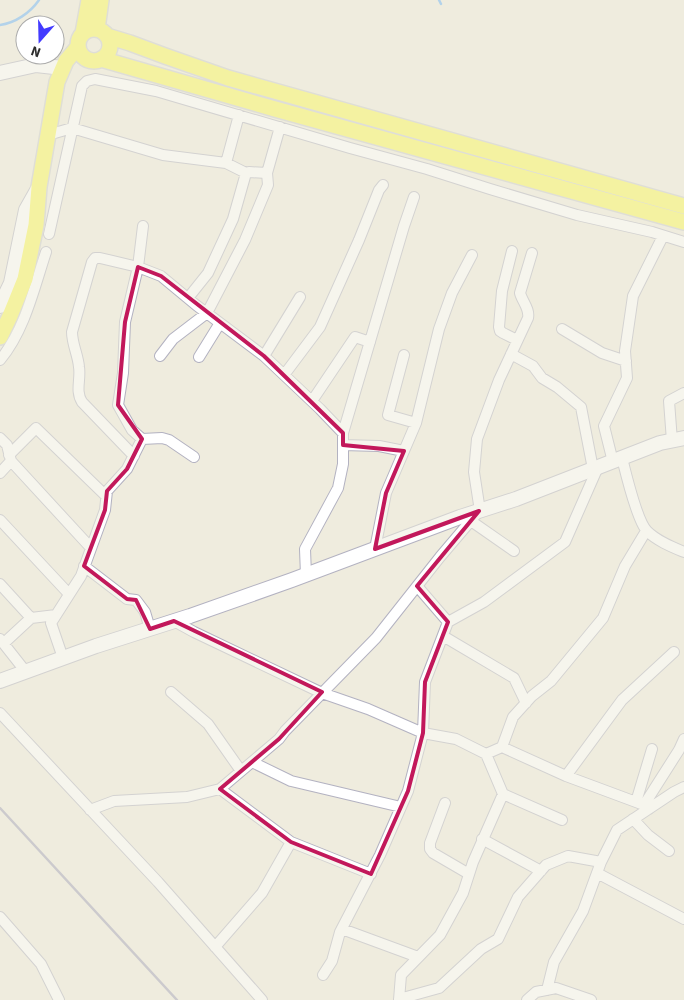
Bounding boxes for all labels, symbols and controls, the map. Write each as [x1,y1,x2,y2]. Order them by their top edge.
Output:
north arrow [15,15,65,65]
text: N [28,40,44,62]

